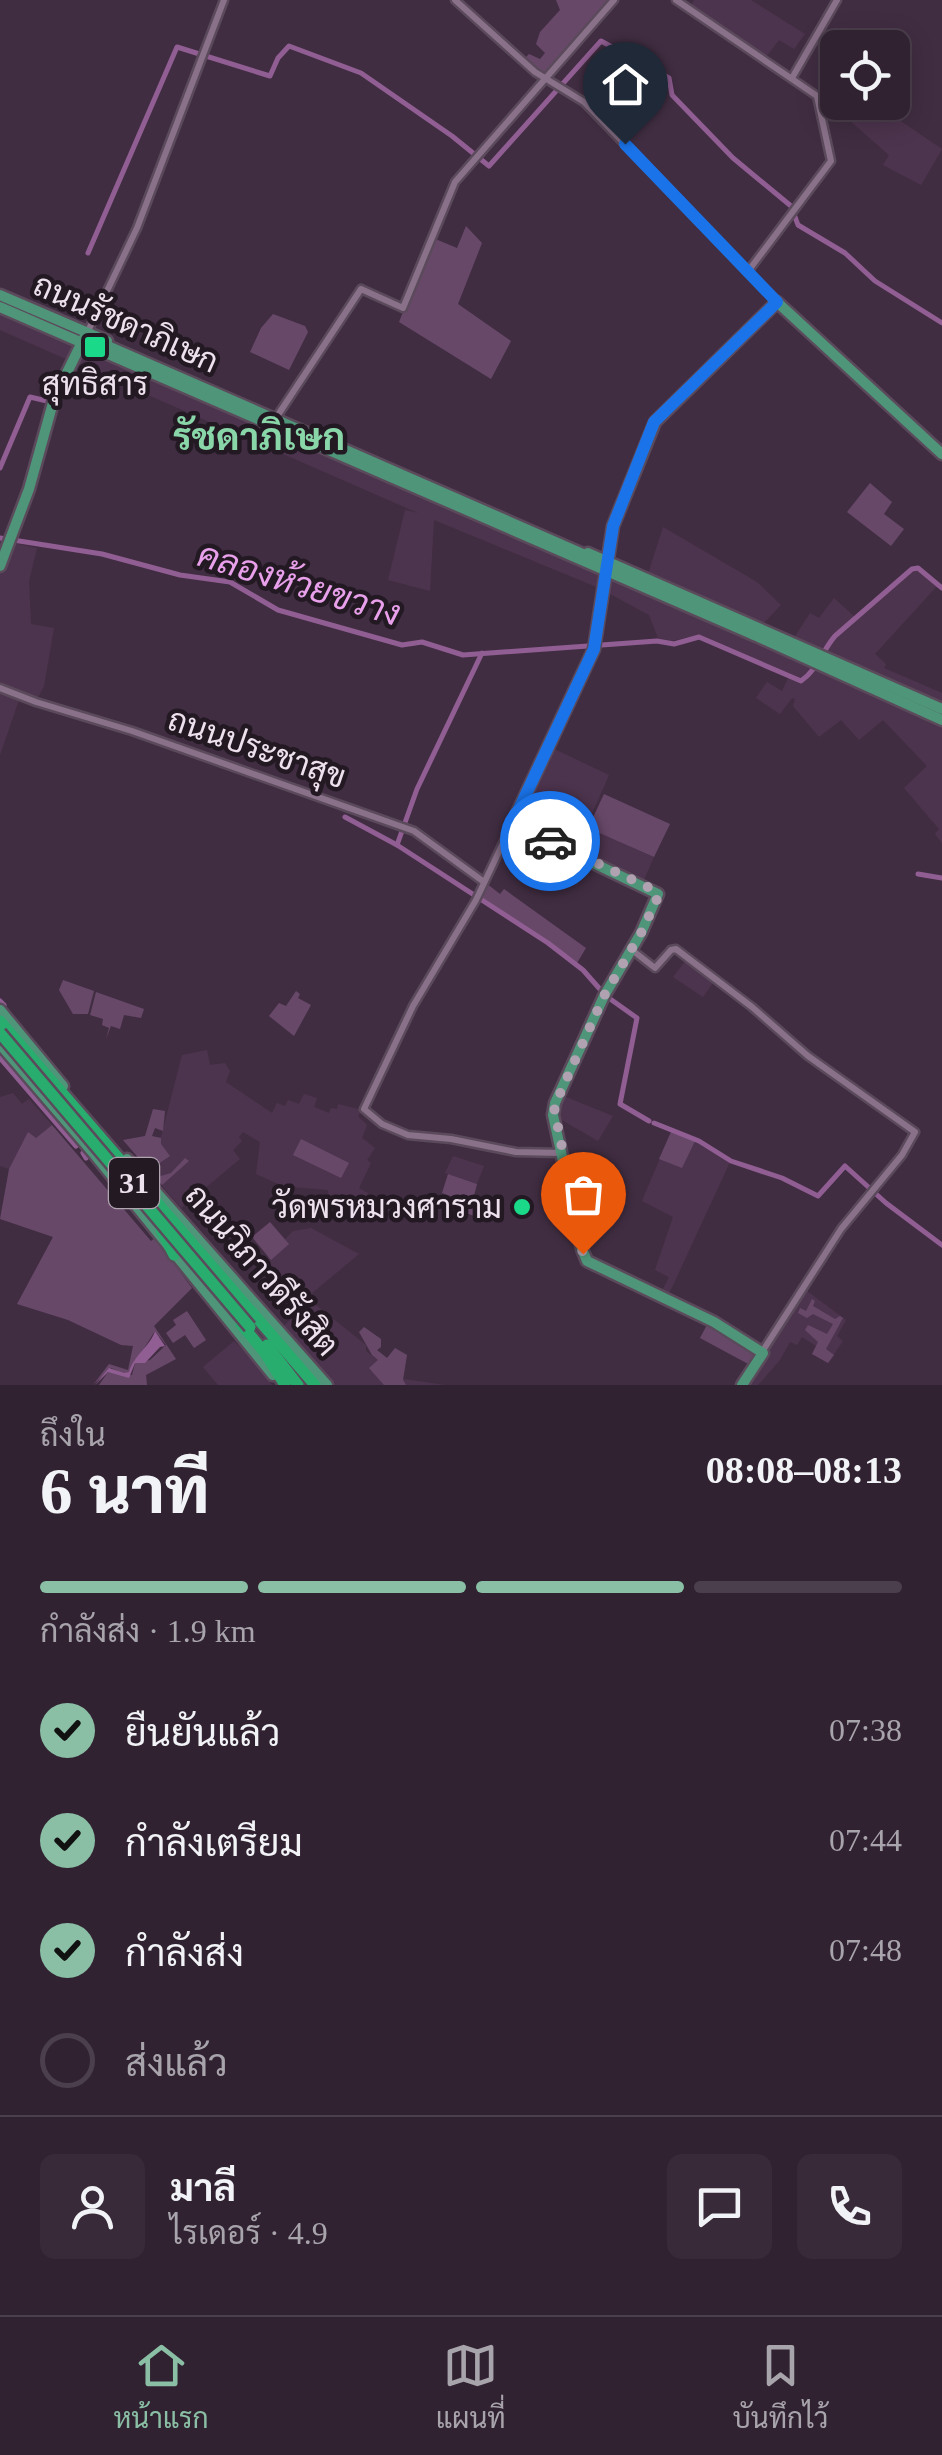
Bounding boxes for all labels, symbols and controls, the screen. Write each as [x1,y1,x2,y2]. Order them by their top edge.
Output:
map controls [820,30,910,120]
button: locate [820,30,910,120]
pin [583,42,668,145]
icon: home [598,57,653,112]
street label: ถนนรัชดาภิเษก [28,265,224,380]
marker: สุทธิสาร [82,334,108,360]
place label: สุทธิสาร [42,366,148,406]
district label: รัชดาภิเษก [173,415,345,458]
water label: คลองห้วยขวาง [193,531,406,634]
street label: ถนนประชาสุข [162,701,351,799]
courier [500,791,600,891]
icon: car [523,814,578,869]
pin [541,1152,626,1255]
road number: 31 [109,1158,159,1208]
icon: bag [556,1167,611,1222]
street label: ถนนวิภาวดีรังสิต [178,1176,347,1363]
place label: วัดพรหมวงศาราม [272,1188,502,1225]
marker: วัดพรหมวงศาราม [511,1196,533,1218]
text: ถึงใน [40,1417,106,1453]
text: 08:08–08:13 [706,1449,902,1491]
text: 6 นาที [40,1455,209,1527]
text: กำลังส่ง · 1.9 km [40,1613,256,1649]
icon: check [40,1703,95,1758]
text: ยืนยันแล้ว [125,1712,280,1754]
text: 07:38 [829,1712,902,1748]
icon: check [40,1813,95,1868]
text: กำลังเตรียม [125,1822,303,1864]
text: 07:44 [829,1822,902,1858]
icon: check [40,1923,95,1978]
text: กำลังส่ง [125,1932,244,1974]
text: 07:48 [829,1932,902,1968]
text: ส่งแล้ว [125,2042,228,2084]
button: person [40,2154,145,2259]
button: chat [667,2154,772,2259]
button: phone [797,2154,902,2259]
text: มาลี [170,2167,236,2209]
text: ไรเดอร์ · 4.9 [170,2215,328,2251]
tab: หน้าแรก [114,2338,209,2435]
tab: แผนที่ [436,2338,506,2435]
tab: บันทึกไว้ [733,2338,828,2435]

